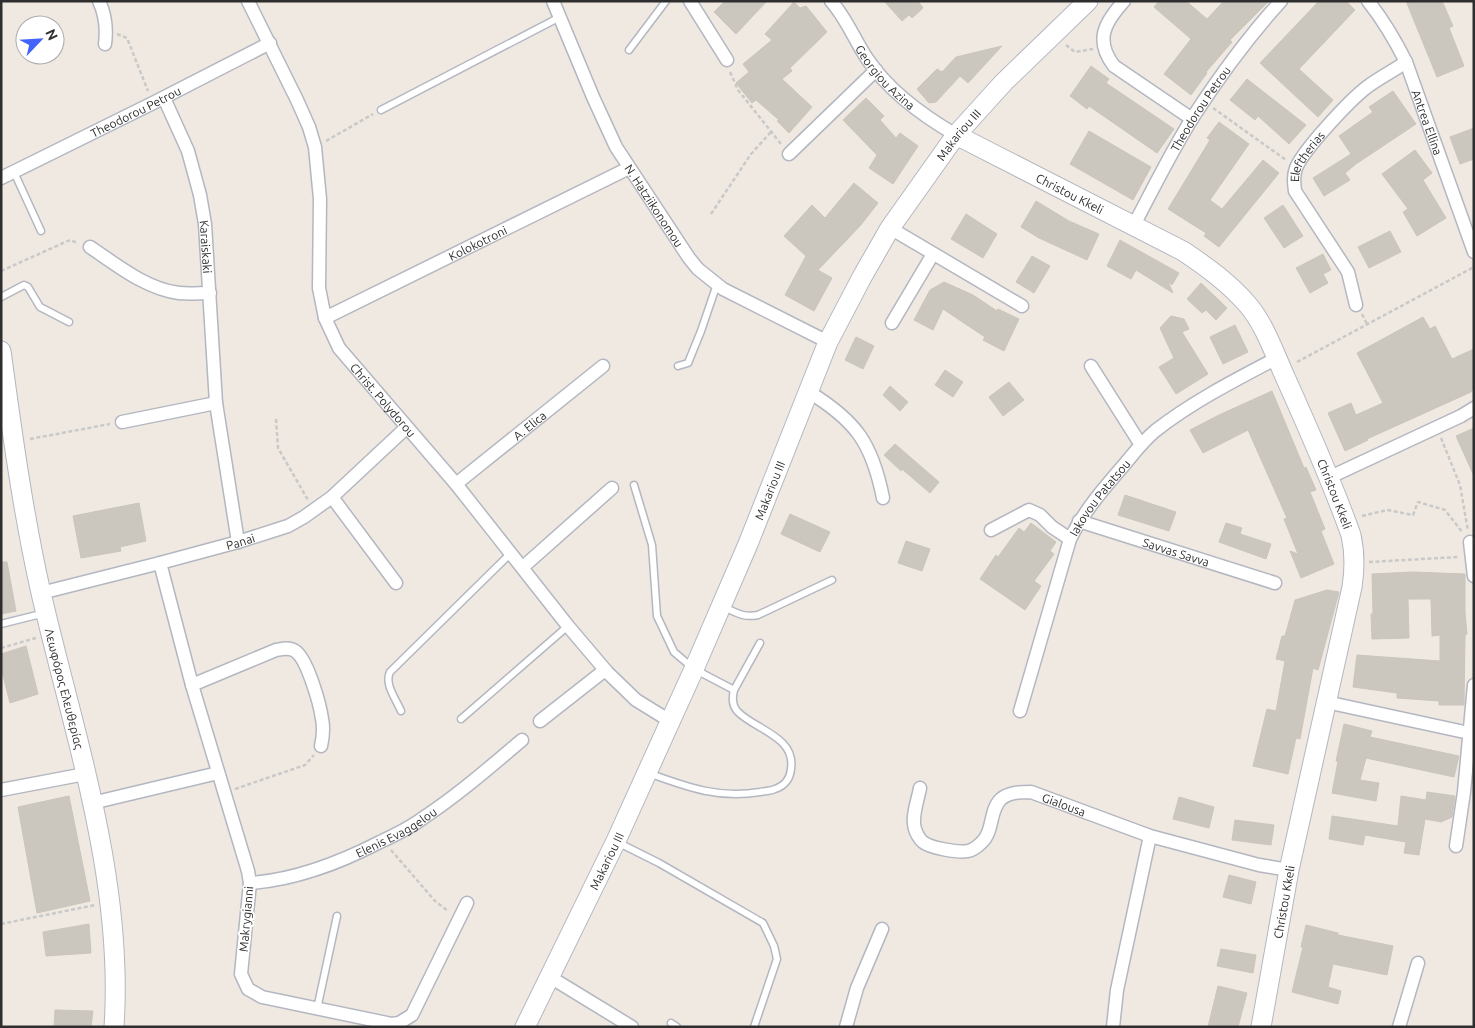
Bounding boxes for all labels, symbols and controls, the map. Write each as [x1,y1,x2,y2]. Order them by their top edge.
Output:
north arrow [15,15,65,65]
text: N [42,26,61,43]
street label: Georgiou Azina [854,42,918,112]
street label: Theodorou Petrou [1168,63,1232,154]
street label: Theodorou Petrou [88,83,183,139]
street label: Antrea Ellina [1410,88,1445,157]
street label: Makariou III [934,106,983,163]
street label: Eleftherias [1287,128,1327,182]
street label: N. Hatziikonomou [623,162,686,249]
street label: Christou Kkeli [1034,171,1106,216]
street label: Karaiskaki [198,219,215,274]
street label: Kolokotroni [446,223,509,263]
street label: Christ. Polydorou [348,360,419,439]
street label: A. Elica [510,408,548,442]
street label: Iakovou Patatsou [1066,457,1132,538]
street label: Christou Kkeli [1315,457,1355,531]
street label: Makariou III [752,459,787,521]
street label: Panai [225,531,256,551]
street label: Savvas Savva [1141,535,1211,568]
street label: Λεωφόρος Ελευθερίας [43,627,86,751]
street label: Gialousa [1040,790,1088,818]
street label: Elenis Evaggelou [353,804,439,859]
street label: Makariou III [587,830,626,892]
street label: Christou Kkeli [1271,864,1297,940]
street label: Makrygianni [237,886,255,952]

